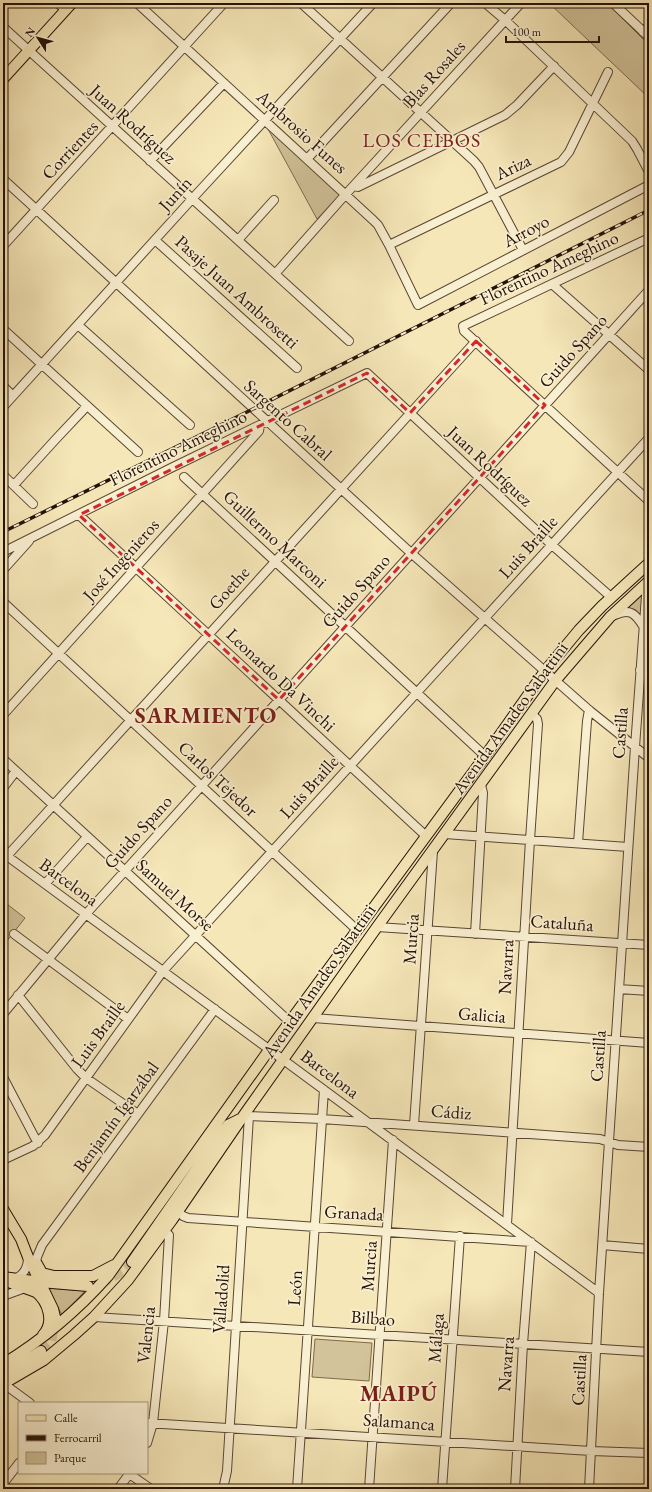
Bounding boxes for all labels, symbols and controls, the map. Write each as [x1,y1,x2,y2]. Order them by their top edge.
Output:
north arrow [18,18,58,58]
scale bar [506,18,599,44]
text: N [22,24,38,40]
text: 100 m [512,24,542,40]
street label: Blas Rosales [397,35,470,112]
street label: Juan Rodríguez [84,78,181,169]
street label: Ambrosio Funes [251,84,353,179]
street label: Corrientes [36,115,103,184]
district label: LOS CEIBOS [363,127,481,153]
street label: Ariza [490,148,535,185]
street label: Junín [152,171,197,217]
street label: Arroyo [498,209,553,253]
street label: Florentino Ameghino [476,225,622,310]
street label: Pasaje Juan Ambrosetti [171,230,304,354]
street label: Guido Spano [533,309,612,392]
street label: Sargento Cabral [239,374,337,465]
street label: Florentino Ameghino [105,404,251,491]
street label: Juan Rodríguez [441,419,538,511]
street label: Guillermo Marconi [218,485,333,593]
street label: Luis Braille [493,510,562,583]
street label: José Ingenieros [76,513,164,607]
street label: Guido Spano [316,549,395,632]
street label: Goethe [203,561,254,614]
street label: Leonardo Da Vinchi [222,623,341,737]
street label: Avenida Amadeo Sabattini [446,637,573,799]
district label: SARMIENTO [135,701,277,730]
street label: Castilla [606,706,633,760]
street label: Carlos Tejedor [174,736,263,821]
street label: Luis Braille [274,750,343,823]
street label: Guido Spano [98,790,177,873]
street label: Barcelona [35,852,104,911]
street label: Samuel Morse [131,853,219,936]
street label: Avenida Amadeo Sabattini [256,899,381,1063]
street label: Cataluña [530,909,595,936]
street label: Murcia [397,912,424,965]
street label: Navarra [493,938,518,995]
street label: Luis Braille [65,996,130,1072]
street label: Galicia [457,1001,508,1028]
street label: Castilla [584,1029,611,1083]
street label: Barcelona [296,1044,365,1104]
street label: Benjamín Igarzábal [68,1057,164,1177]
street label: Cádiz [430,1099,472,1124]
street label: Granada [324,1199,385,1226]
street label: Murcia [355,1239,382,1292]
street label: Valladolid [207,1263,234,1334]
street label: León [282,1269,307,1307]
street label: Valencia [131,1304,160,1365]
street label: Bilbao [350,1304,396,1331]
street label: Málaga [422,1312,449,1363]
street label: Navarra [492,1335,519,1392]
street label: Castilla [566,1353,591,1406]
district label: MAIPÚ [360,1379,438,1408]
legend [18,1402,148,1474]
street label: Salamanca [362,1408,437,1436]
text: Calle [54,1410,78,1426]
text: Ferrocarril [54,1430,102,1446]
text: Parque [54,1450,86,1466]

